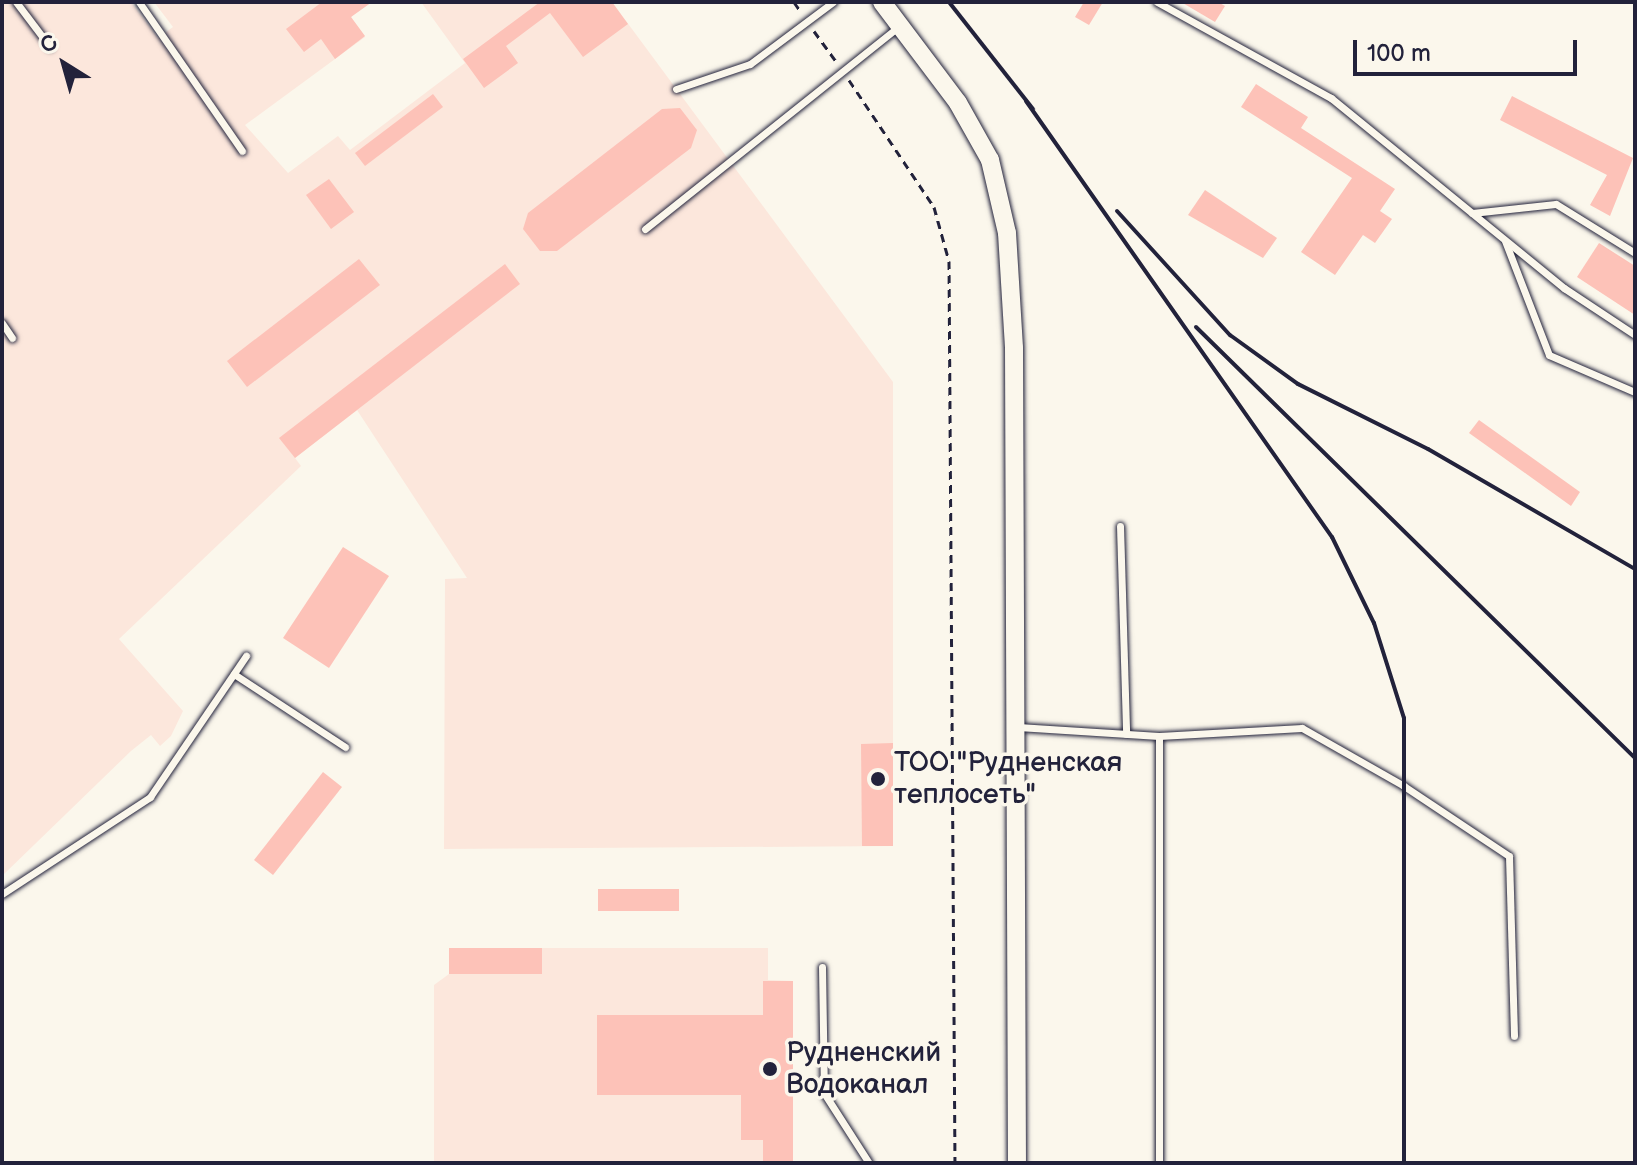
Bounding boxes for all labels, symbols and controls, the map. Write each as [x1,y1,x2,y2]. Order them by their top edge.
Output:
north arrow [24,24,104,104]
scale bar [1357,24,1581,74]
text: С [35,29,63,60]
text: 100 m [1367,39,1431,68]
place label: ТОО "Рудненская теплосеть" [894,746,1122,812]
marker: ТОО "Рудненская теплосеть" [869,770,887,788]
place label: Рудненский Водоканал [786,1036,941,1102]
marker: Рудненский Водоканал [761,1060,779,1078]

